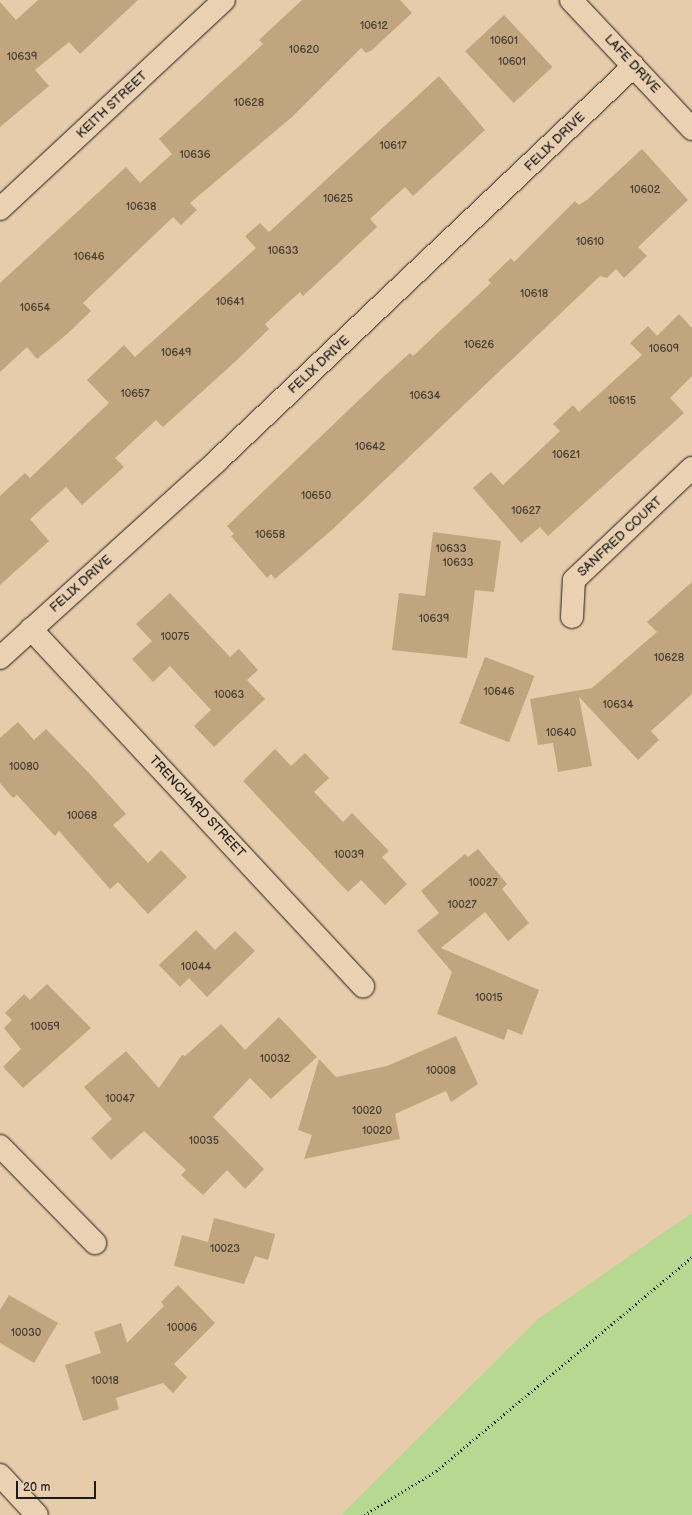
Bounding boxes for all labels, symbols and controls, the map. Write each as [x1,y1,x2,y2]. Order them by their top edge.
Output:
house number: 10612 [360,19,388,33]
street label: LAFE DRIVE [601,31,663,97]
house number: 10601 [490,34,518,48]
house number: 10620 [289,43,319,57]
house number: 10639 [7,50,37,64]
house number: 10601 [498,55,526,69]
street label: KEITH STREET [73,68,151,142]
house number: 10628 [234,96,264,110]
street label: FELIX DRIVE [522,109,588,175]
house number: 10617 [379,139,407,153]
house number: 10636 [180,148,210,162]
house number: 10602 [630,183,660,197]
house number: 10625 [323,192,353,206]
house number: 10638 [126,200,156,214]
house number: 10610 [576,235,604,249]
house number: 10633 [268,244,298,258]
house number: 10646 [74,250,104,264]
house number: 10618 [520,287,548,301]
house number: 10641 [216,295,244,309]
house number: 10654 [20,301,50,315]
street label: FELIX DRIVE [285,333,353,397]
house number: 10626 [464,338,494,352]
house number: 10609 [649,342,679,356]
house number: 10649 [161,346,191,360]
house number: 10657 [120,387,150,401]
house number: 10634 [410,389,440,403]
house number: 10615 [608,394,636,408]
house number: 10642 [355,440,385,454]
house number: 10621 [552,448,580,462]
house number: 10650 [301,489,331,503]
street label: SANFRED COURT [575,494,665,580]
house number: 10627 [511,504,541,518]
house number: 10658 [255,528,285,542]
house number: 10633 [436,542,466,556]
street label: FELIX DRIVE [47,552,115,616]
house number: 10633 [443,556,473,570]
house number: 10639 [419,612,449,626]
house number: 10075 [161,630,189,644]
house number: 10628 [654,651,684,665]
house number: 10646 [484,685,514,699]
house number: 10063 [214,688,244,702]
house number: 10634 [603,698,633,712]
house number: 10640 [546,726,576,740]
street label: TRENCHARD STREET [146,753,248,861]
house number: 10080 [9,760,39,774]
house number: 10068 [67,809,97,823]
house number: 10039 [334,848,364,862]
house number: 10027 [468,876,498,890]
house number: 10027 [447,898,477,912]
house number: 10044 [181,960,211,974]
house number: 10015 [475,991,503,1005]
house number: 10059 [30,1020,60,1034]
house number: 10032 [260,1052,290,1066]
house number: 10008 [426,1064,456,1078]
house number: 10047 [105,1092,135,1106]
house number: 10020 [352,1104,382,1118]
house number: 10020 [362,1124,392,1138]
house number: 10035 [189,1134,219,1148]
house number: 10023 [210,1242,240,1256]
house number: 10006 [167,1321,197,1335]
house number: 10030 [11,1326,41,1340]
house number: 10018 [91,1374,119,1388]
scale bar [18,1473,98,1499]
text: 20 m [23,1480,50,1495]

